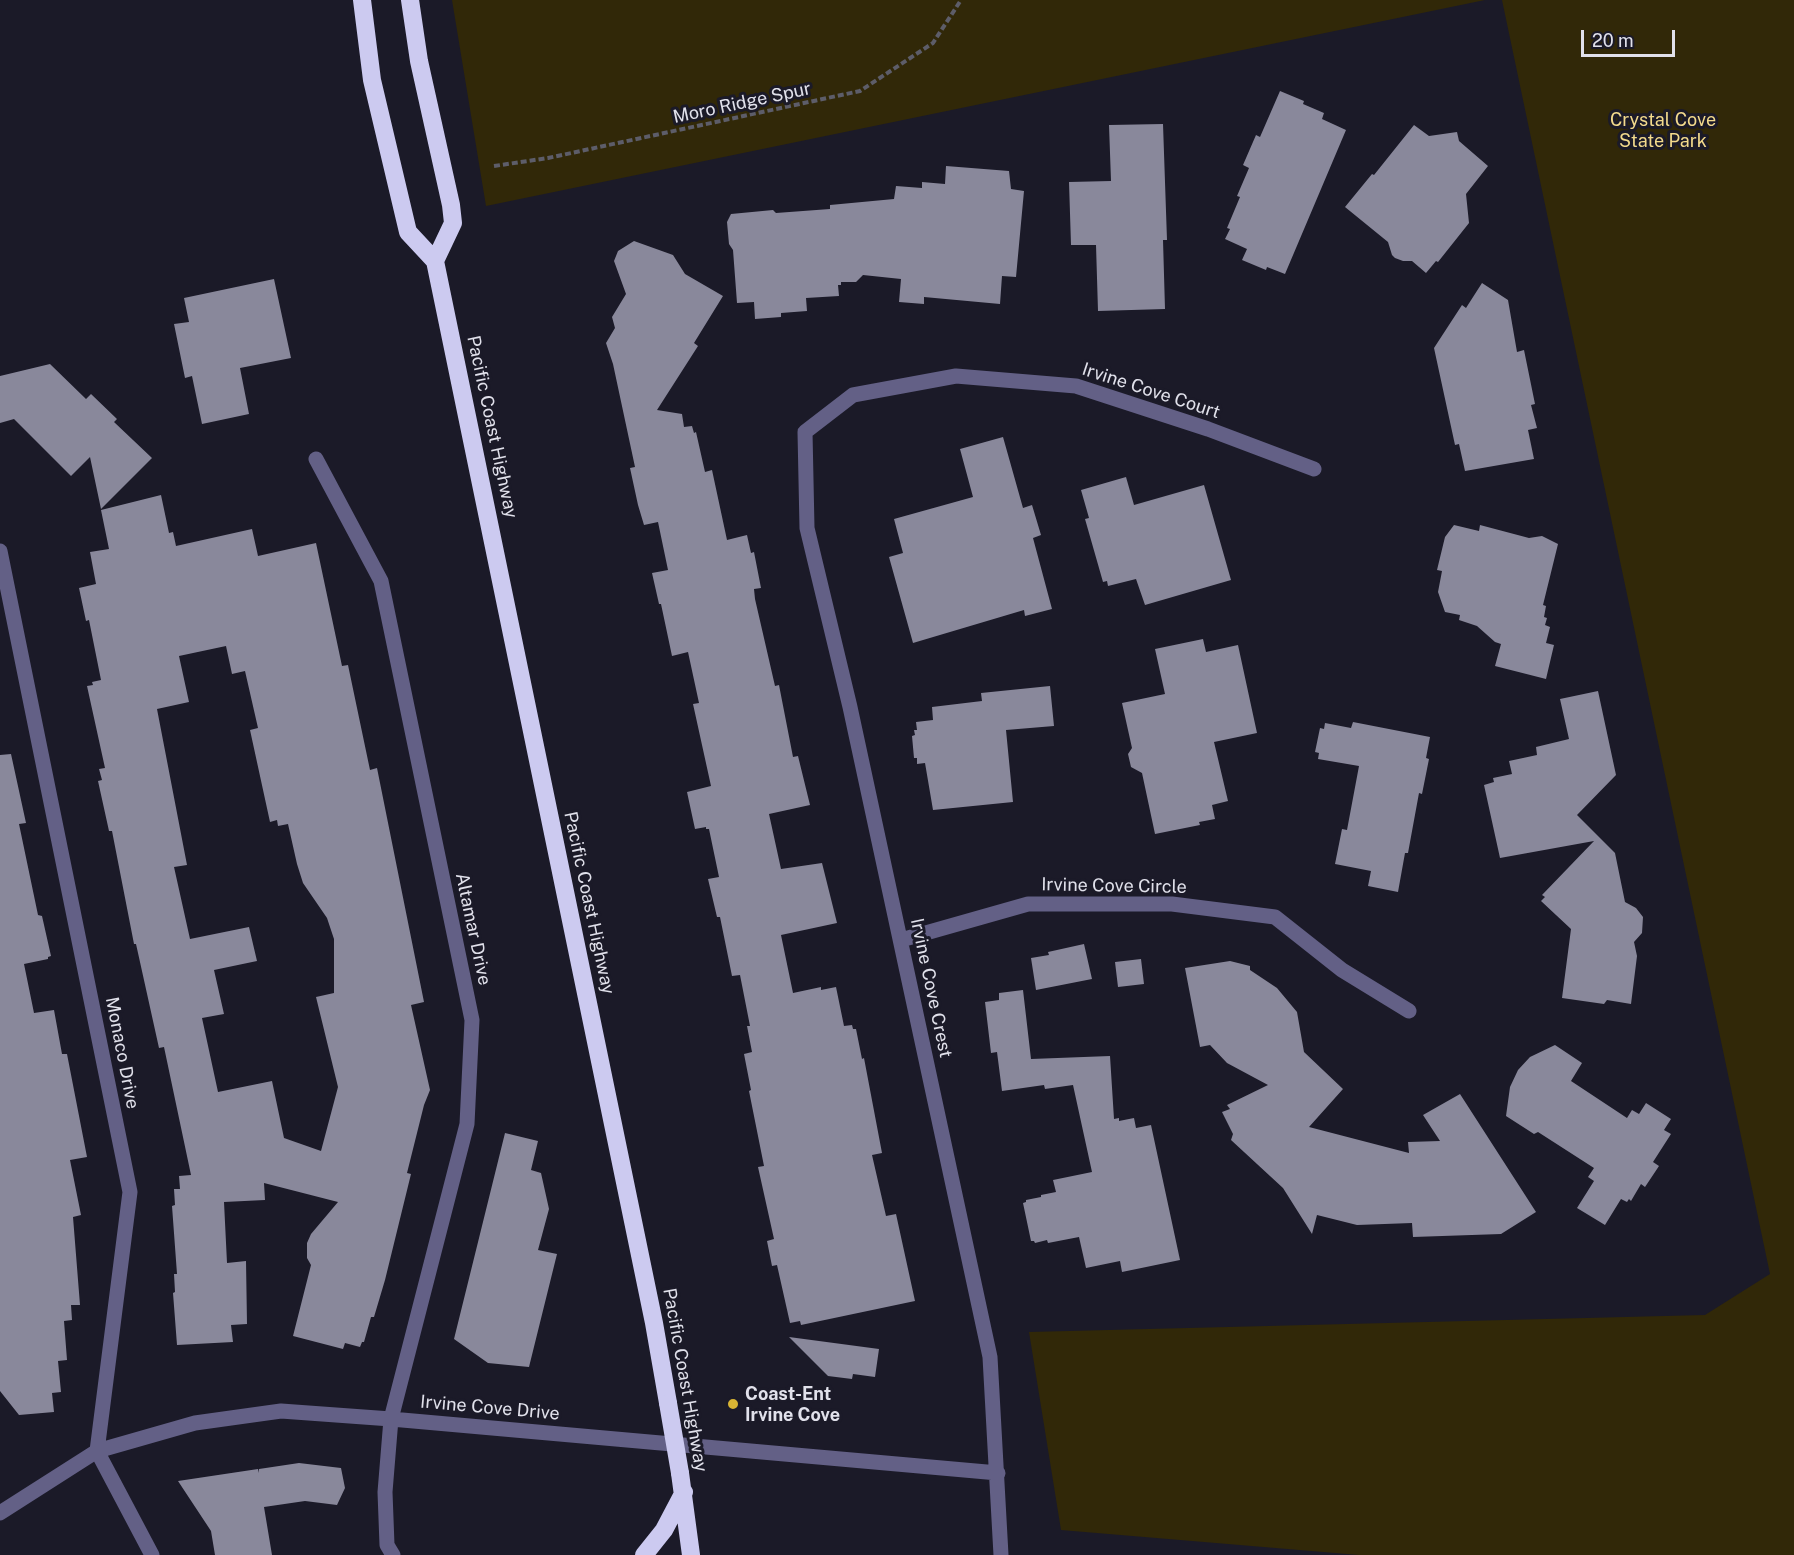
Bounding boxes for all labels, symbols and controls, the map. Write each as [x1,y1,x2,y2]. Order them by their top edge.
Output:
scale bar [1584,18,1678,56]
text: 20 m [1592,30,1634,51]
street label: Moro Ridge Spur [671,78,813,128]
park label: Crystal Cove State Park [1610,109,1716,152]
street label: Pacific Coast Highway [462,334,522,520]
street label: Irvine Cove Court [1079,359,1223,423]
street label: Pacific Coast Highway [559,810,619,996]
street label: Altamar Drive [451,871,495,987]
street label: Irvine Cove Circle [1041,874,1187,898]
street label: Irvine Cove Crest [906,916,956,1060]
street label: Monaco Drive [101,995,143,1111]
street label: Pacific Coast Highway [658,1286,712,1474]
place label: Coast-Ent Irvine Cove [745,1383,840,1426]
street label: Irvine Cove Drive [419,1391,561,1425]
marker: Coast-Ent Irvine Cove [726,1397,740,1411]

